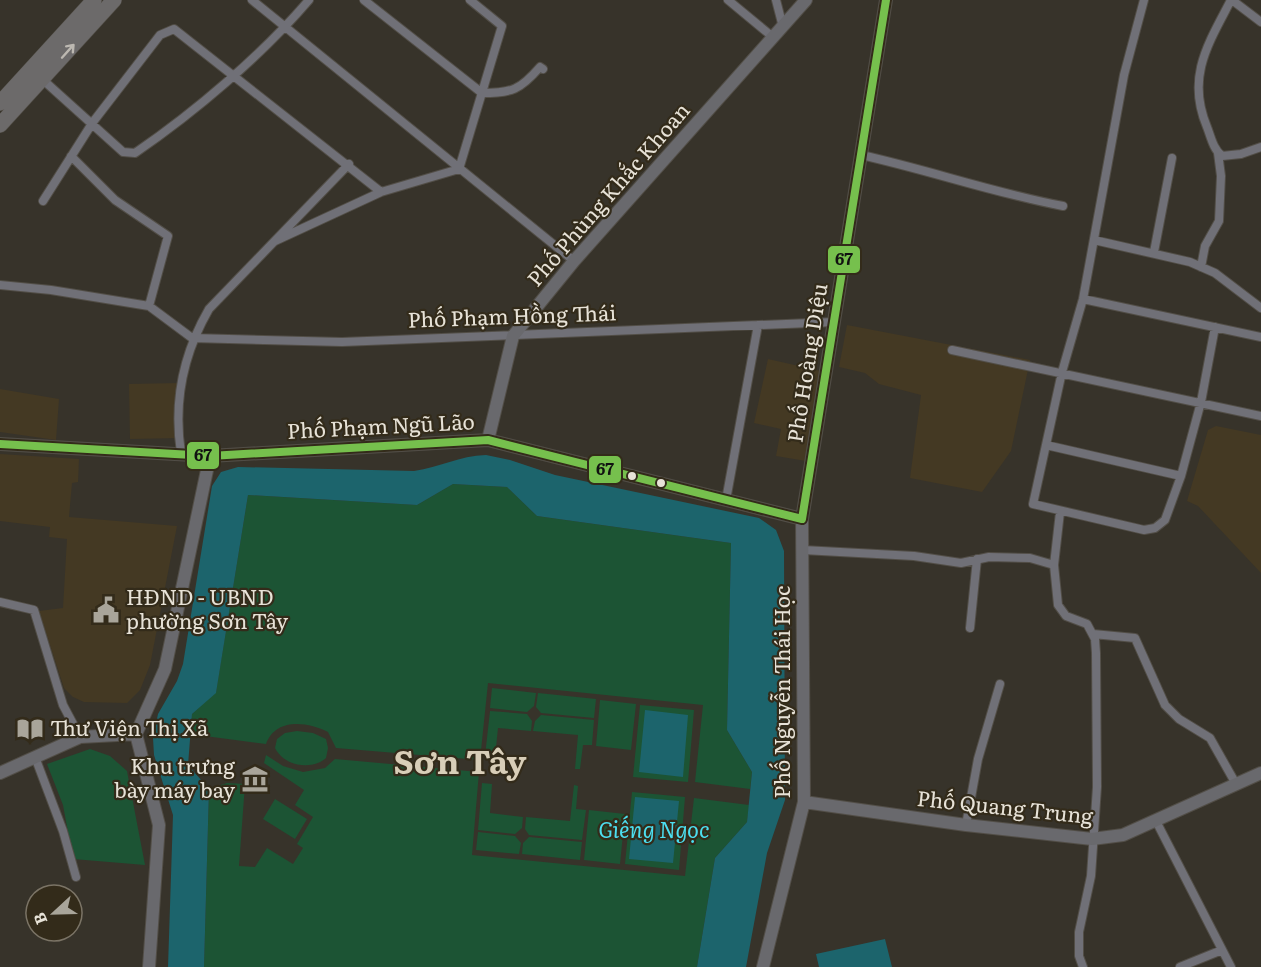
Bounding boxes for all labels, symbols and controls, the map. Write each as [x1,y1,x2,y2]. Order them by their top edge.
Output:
one-way arrow [61,44,75,59]
street label: Phố Phùng Khắc Khoan [518,95,696,292]
line badge: 67 [827,245,861,274]
text: 67 [835,246,853,270]
street label: Phố Hoàng Diệu [778,281,833,444]
street label: Phố Phạm Hồng Thái [407,295,617,334]
street label: Phố Phạm Ngũ Lão [286,404,475,445]
line badge: 67 [186,441,220,470]
text: 67 [194,442,212,466]
line badge: 67 [588,455,622,484]
text: 67 [596,456,614,480]
unlabelled marker [626,470,638,482]
unlabelled marker [655,477,667,489]
place label: HĐND - UBND phường Sơn Tây [126,580,289,635]
street label: Phố Nguyễn Thái Học [765,586,796,798]
public building icon: HĐND - UBND phường Sơn Tây [91,595,121,625]
place label: Thư Viện Thị Xã [50,711,209,742]
library icon: Thư Viện Thị Xã [15,714,45,744]
district label: Sơn Tây [393,735,527,784]
place label: Khu trưng bày máy bay [114,749,236,804]
museum icon: Khu trưng bày máy bay [240,764,270,794]
street label: Phố Quang Trung [916,781,1095,830]
water label: Giếng Ngọc [598,812,710,845]
north arrow [24,883,84,943]
text: B [26,909,52,929]

